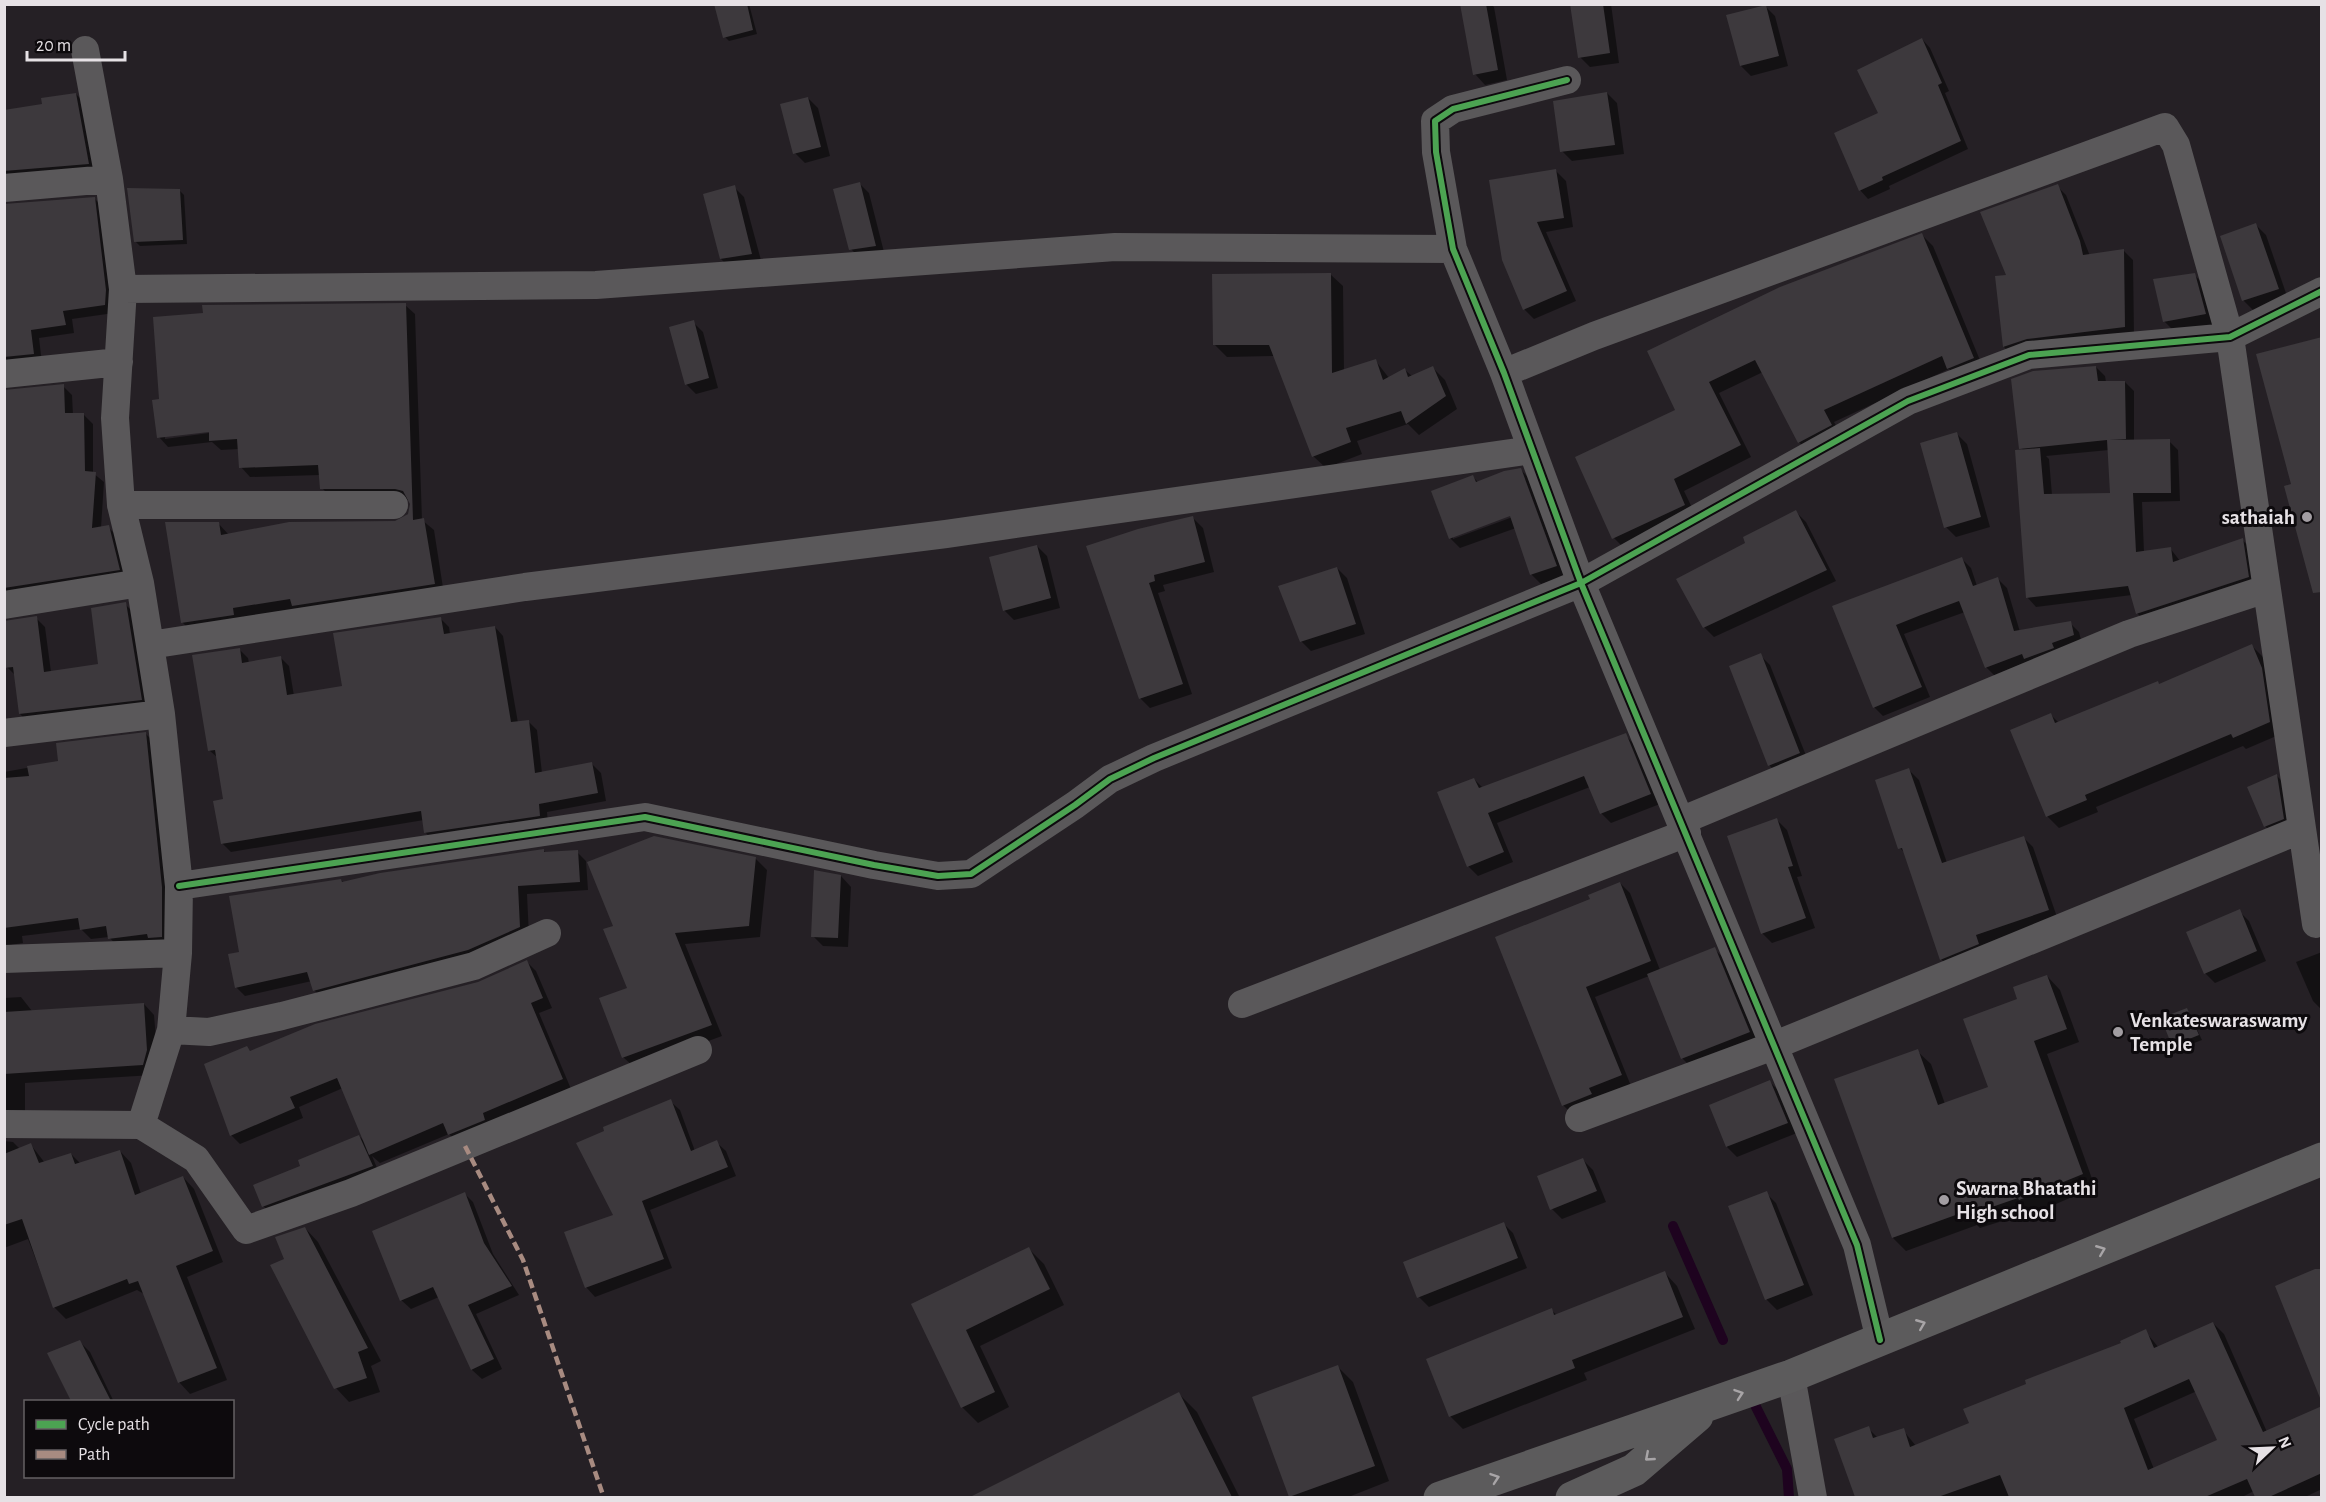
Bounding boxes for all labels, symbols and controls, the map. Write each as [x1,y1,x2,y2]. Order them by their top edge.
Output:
scale bar [27,24,124,62]
text: 20 m [36,37,71,55]
place label: sathaiah [2222,507,2295,528]
marker: sathaiah [2300,510,2314,524]
place label: Venkateswaraswamy Temple [2130,1010,2308,1055]
marker: Venkateswaraswamy Temple [2111,1025,2125,1039]
place label: Swarna Bhatathi High school [1956,1178,2097,1223]
marker: Swarna Bhatathi High school [1937,1193,1951,1207]
one-way arrow [2095,1245,2106,1257]
one-way arrow [1915,1319,1926,1331]
one-way arrow [1733,1389,1744,1402]
legend [24,1400,234,1478]
text: Cycle path [78,1416,150,1434]
north arrow [2242,1418,2302,1478]
text: N [2275,1434,2294,1451]
text: Path [78,1446,110,1464]
one-way arrow [1645,1450,1656,1461]
one-way arrow [1489,1473,1500,1486]

